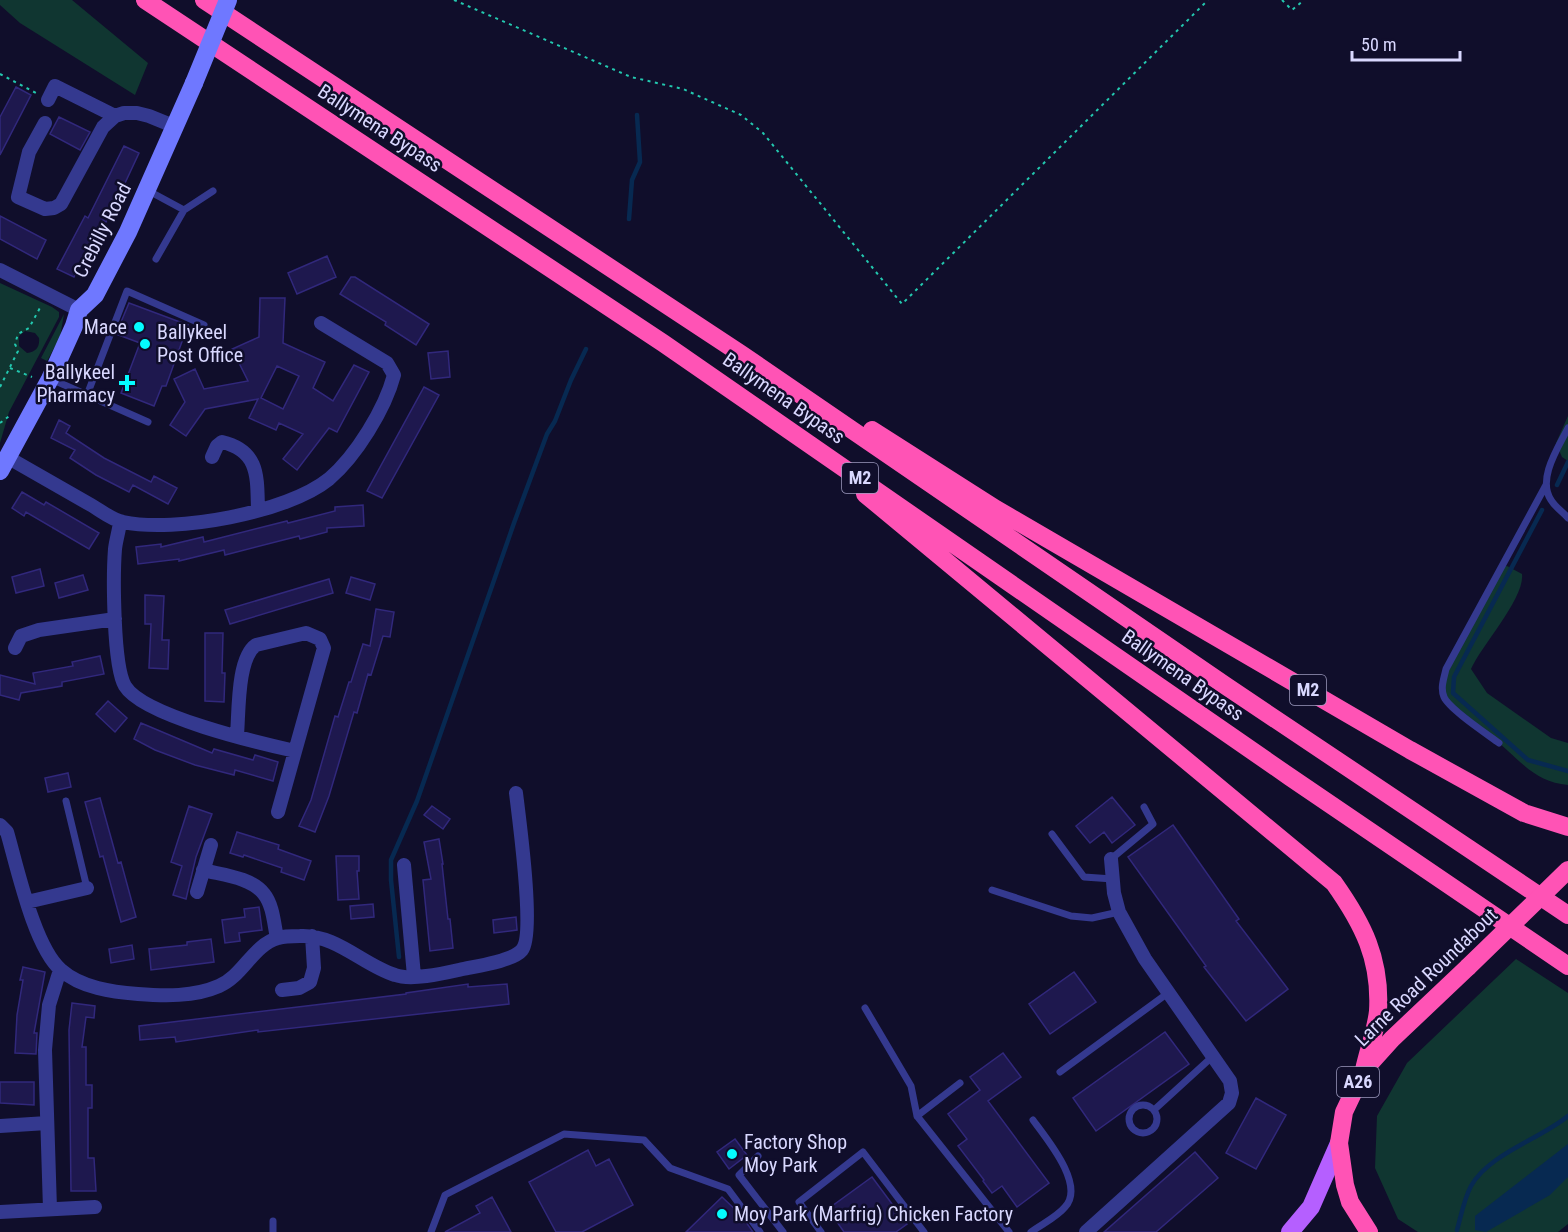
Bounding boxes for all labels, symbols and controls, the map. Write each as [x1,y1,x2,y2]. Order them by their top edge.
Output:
scale bar [1352,24,1460,62]
text: 50 m [1361,34,1396,55]
street label: Ballymena Bypass [313,79,447,177]
street label: Crebilly Road [68,179,136,281]
place label: Mace [84,315,127,339]
marker: Mace [132,320,146,334]
place label: Ballykeel Post Office [157,320,243,367]
marker: Ballykeel Post Office [138,337,152,351]
street label: Ballymena Bypass [718,347,850,449]
place label: Ballykeel Pharmacy [36,360,115,407]
marker: Ballykeel Pharmacy [120,376,134,390]
road number: M2 [842,463,878,493]
street label: Ballymena Bypass [1117,624,1249,726]
road number: M2 [1290,675,1326,705]
street label: Larne Road Roundabout [1350,903,1502,1051]
road number: A26 [1337,1067,1379,1097]
place label: Factory Shop Moy Park [744,1130,847,1177]
marker: Factory Shop Moy Park [725,1147,739,1161]
place label: Moy Park (Marfrig) Chicken Factory [734,1202,1013,1226]
marker: Moy Park (Marfrig) Chicken Factory [715,1207,729,1221]

